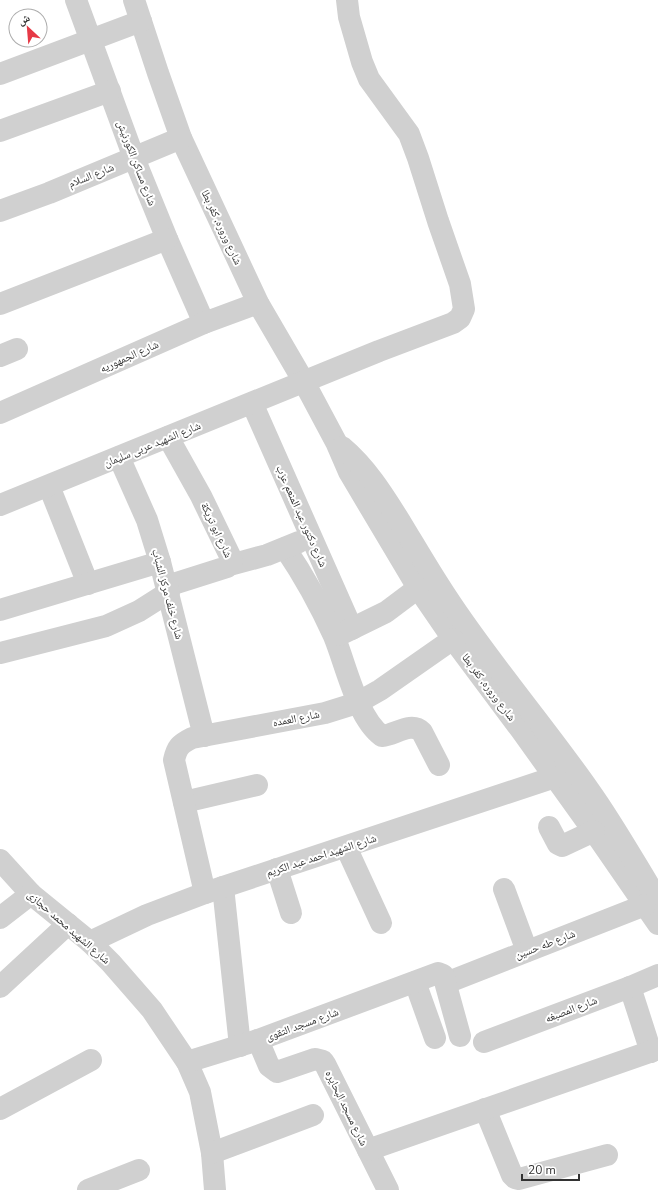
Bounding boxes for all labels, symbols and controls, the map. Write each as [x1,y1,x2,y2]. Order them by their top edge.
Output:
north arrow [8,8,48,48]
text: ش [15,10,33,29]
street label: شارع مساكن الكورنيش [113,118,160,208]
street label: شارع السلام [66,160,116,191]
street label: شارع وروره, كفر بطا [198,187,245,267]
street label: شارع الجمهوريه [97,337,161,376]
street label: شارع الشهيد عربى سليمان [102,418,203,471]
street label: شارع دكتور عبد المنعم عزب [272,463,331,570]
street label: شارع ابو تريكة [197,500,236,560]
street label: شارع خلف مركز الشباب [148,547,187,641]
street label: شارع وروره, كفر بطا [458,650,519,724]
street label: شارع العمده [271,707,321,730]
street label: شارع الشهيد احمد عبد الكريم [264,831,378,880]
street label: شارع الشهيد محمد حجازى [24,887,113,968]
street label: شارع طه حسين [513,926,578,963]
street label: شارع المصبغه [543,993,599,1026]
street label: شارع مسجد التقوى [264,1004,341,1045]
street label: شارع مسجد البحايره [322,1068,371,1149]
scale bar [522,1156,579,1182]
text: 20 m [528,1162,556,1178]

